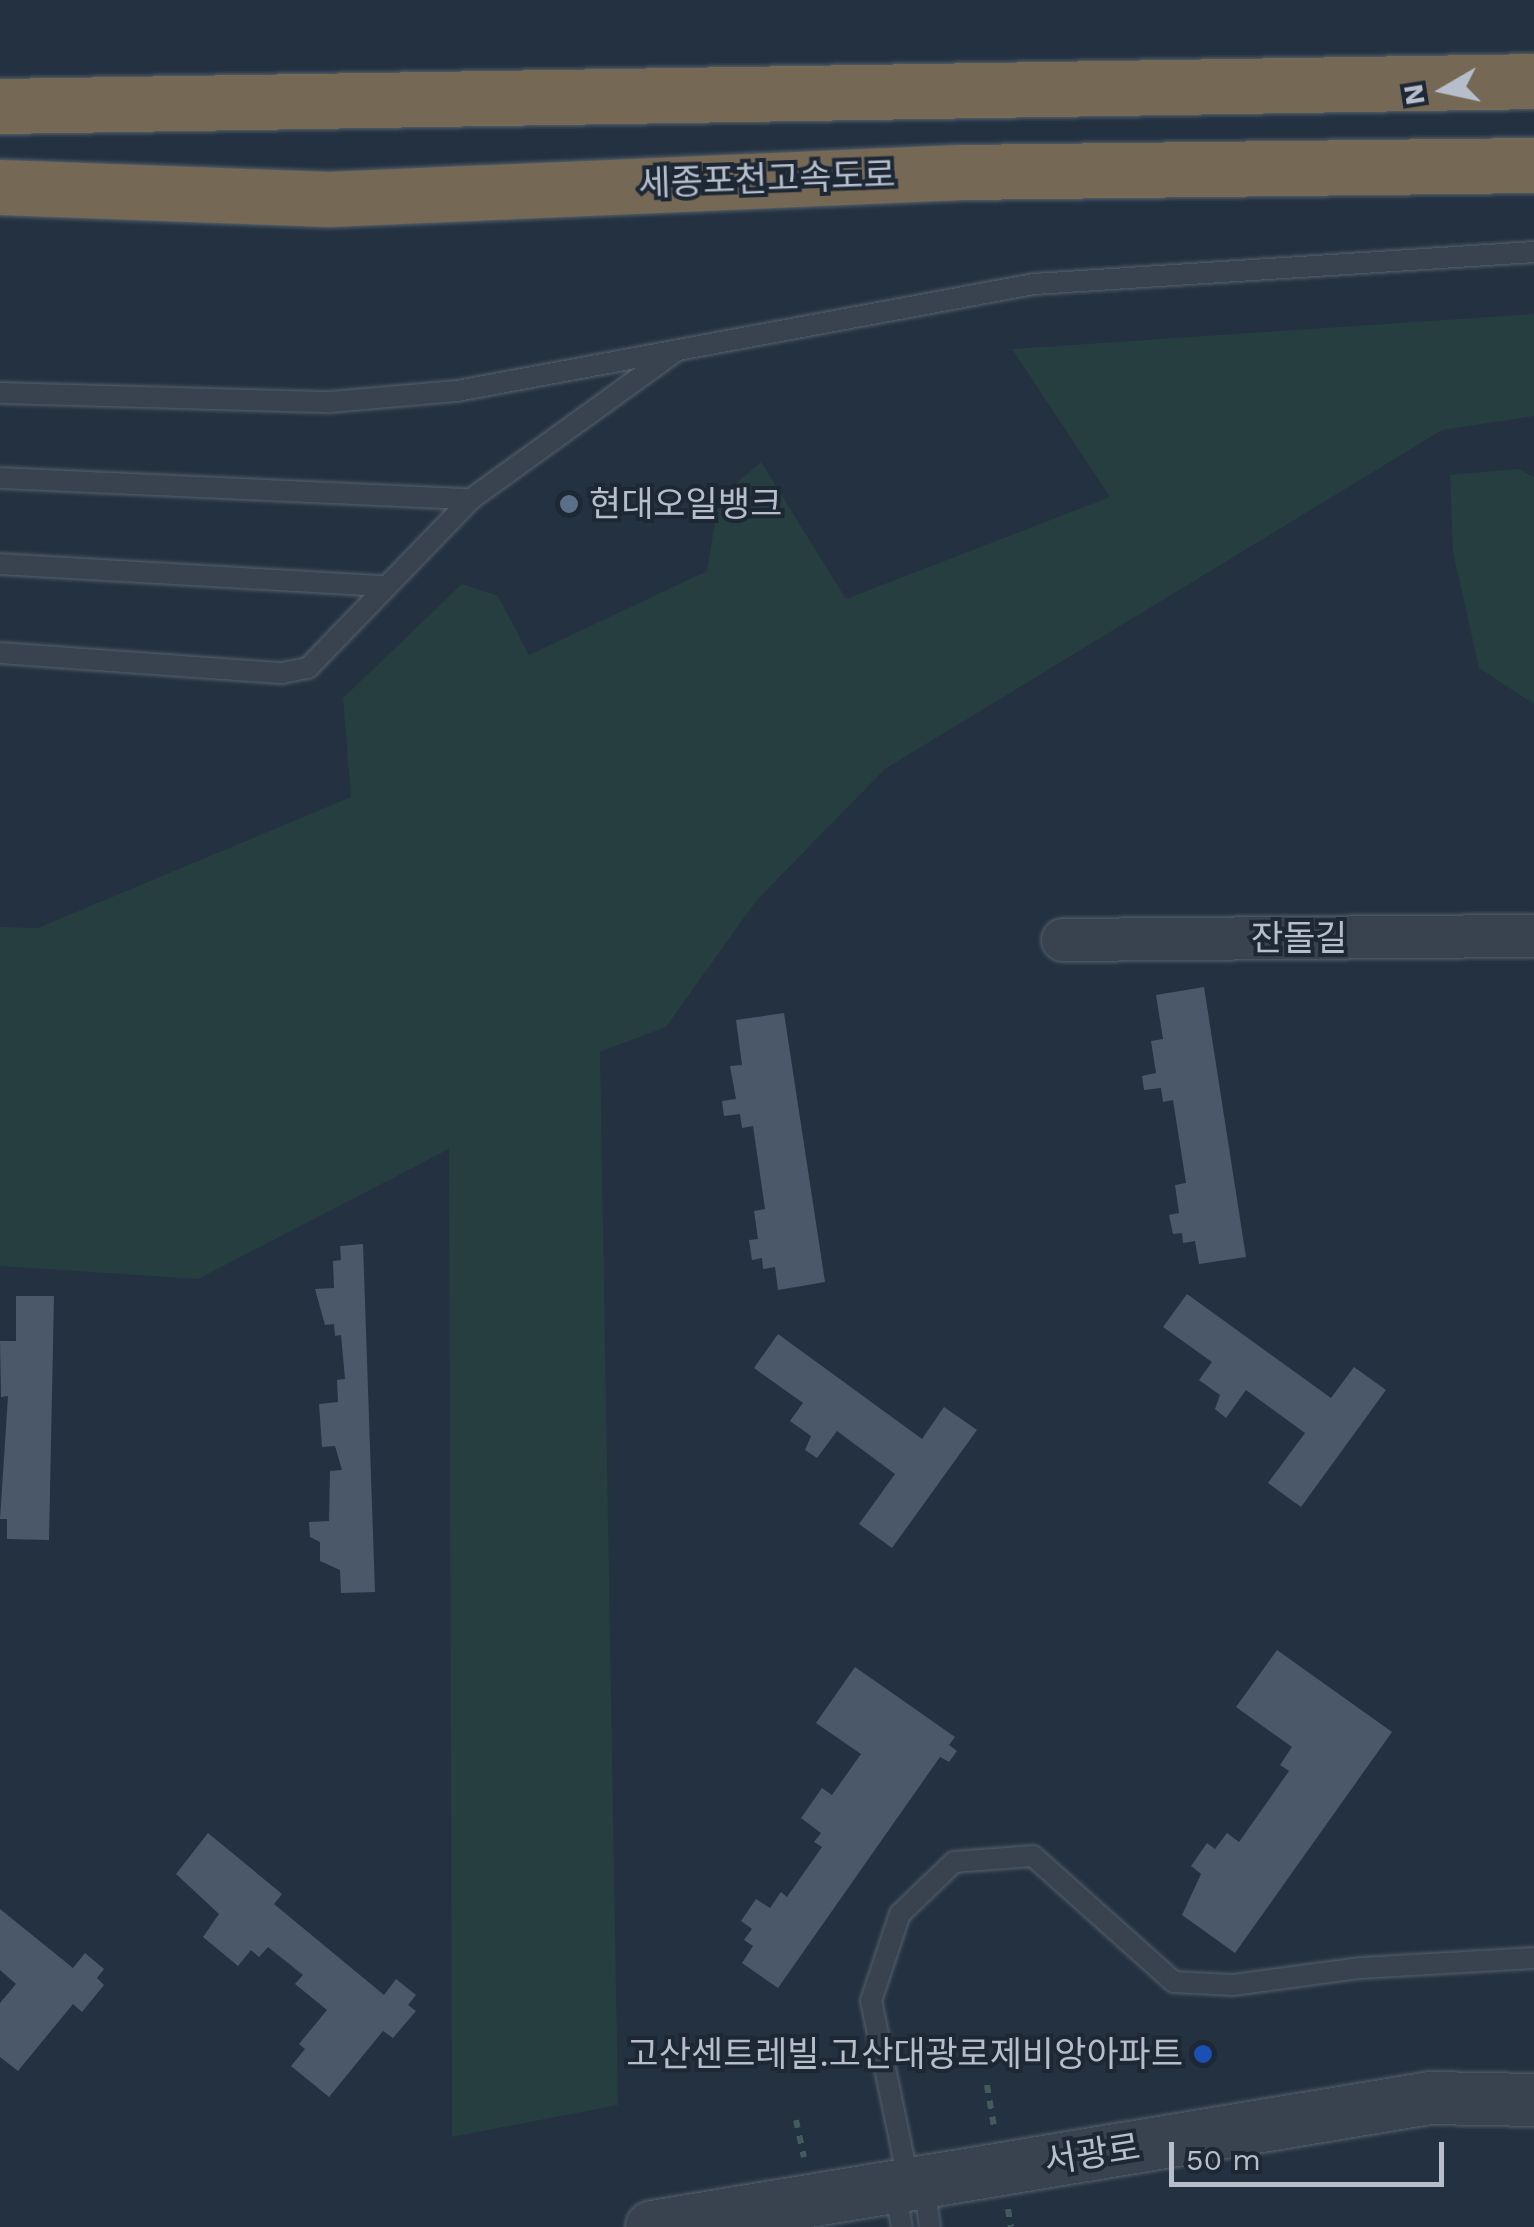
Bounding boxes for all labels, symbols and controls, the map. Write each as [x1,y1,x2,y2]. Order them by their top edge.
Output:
north arrow [1394,40,1494,140]
text: N [1396,82,1432,108]
street label: 세종포천고속도로 [638,154,896,204]
place label: 현대오일뱅크 [589,483,782,525]
marker: 현대오일뱅크 [558,493,580,515]
street label: 잔돌길 [1251,917,1347,959]
place label: 고산센트레빌.고산대광로제비앙아파트 [626,2033,1183,2075]
marker: 고산센트레빌.고산대광로제비앙아파트 [1192,2043,1214,2065]
scale bar [1174,2122,1449,2184]
street label: 서광로 [1041,2126,1143,2182]
text: 50 m [1186,2142,1261,2177]

